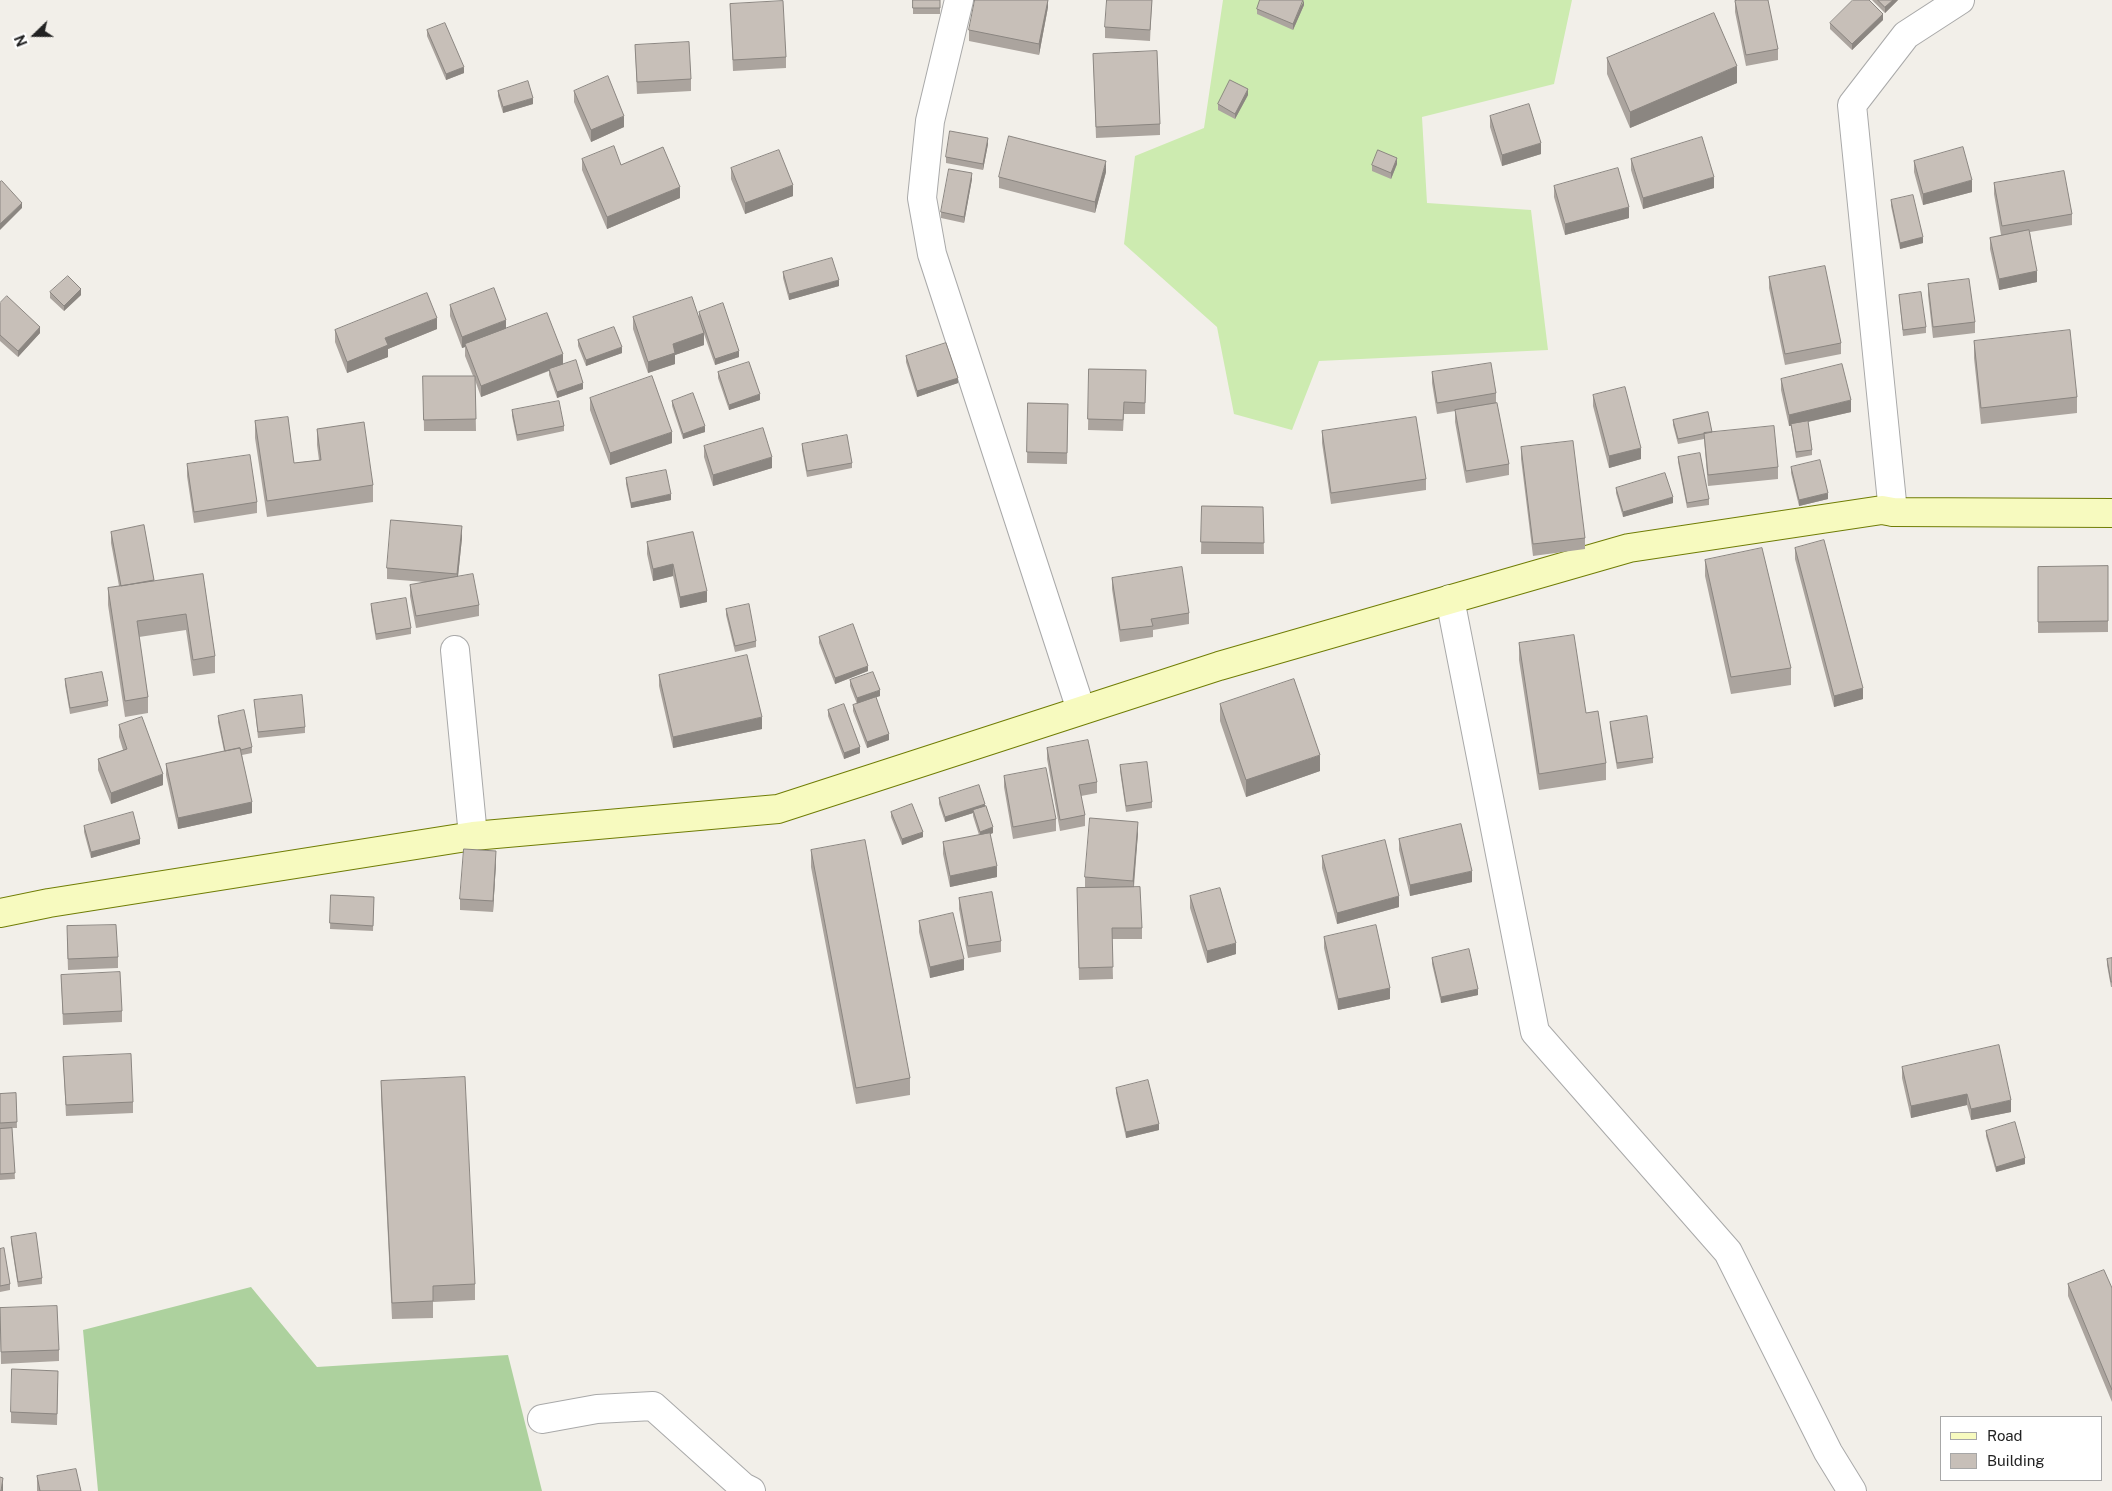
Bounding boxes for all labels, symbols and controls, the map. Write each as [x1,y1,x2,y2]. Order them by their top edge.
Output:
north arrow [10,10,60,60]
text: N [12,33,31,49]
legend [1940,1416,2102,1481]
text: Road [1987,1427,2023,1444]
text: Building [1987,1452,2045,1469]

